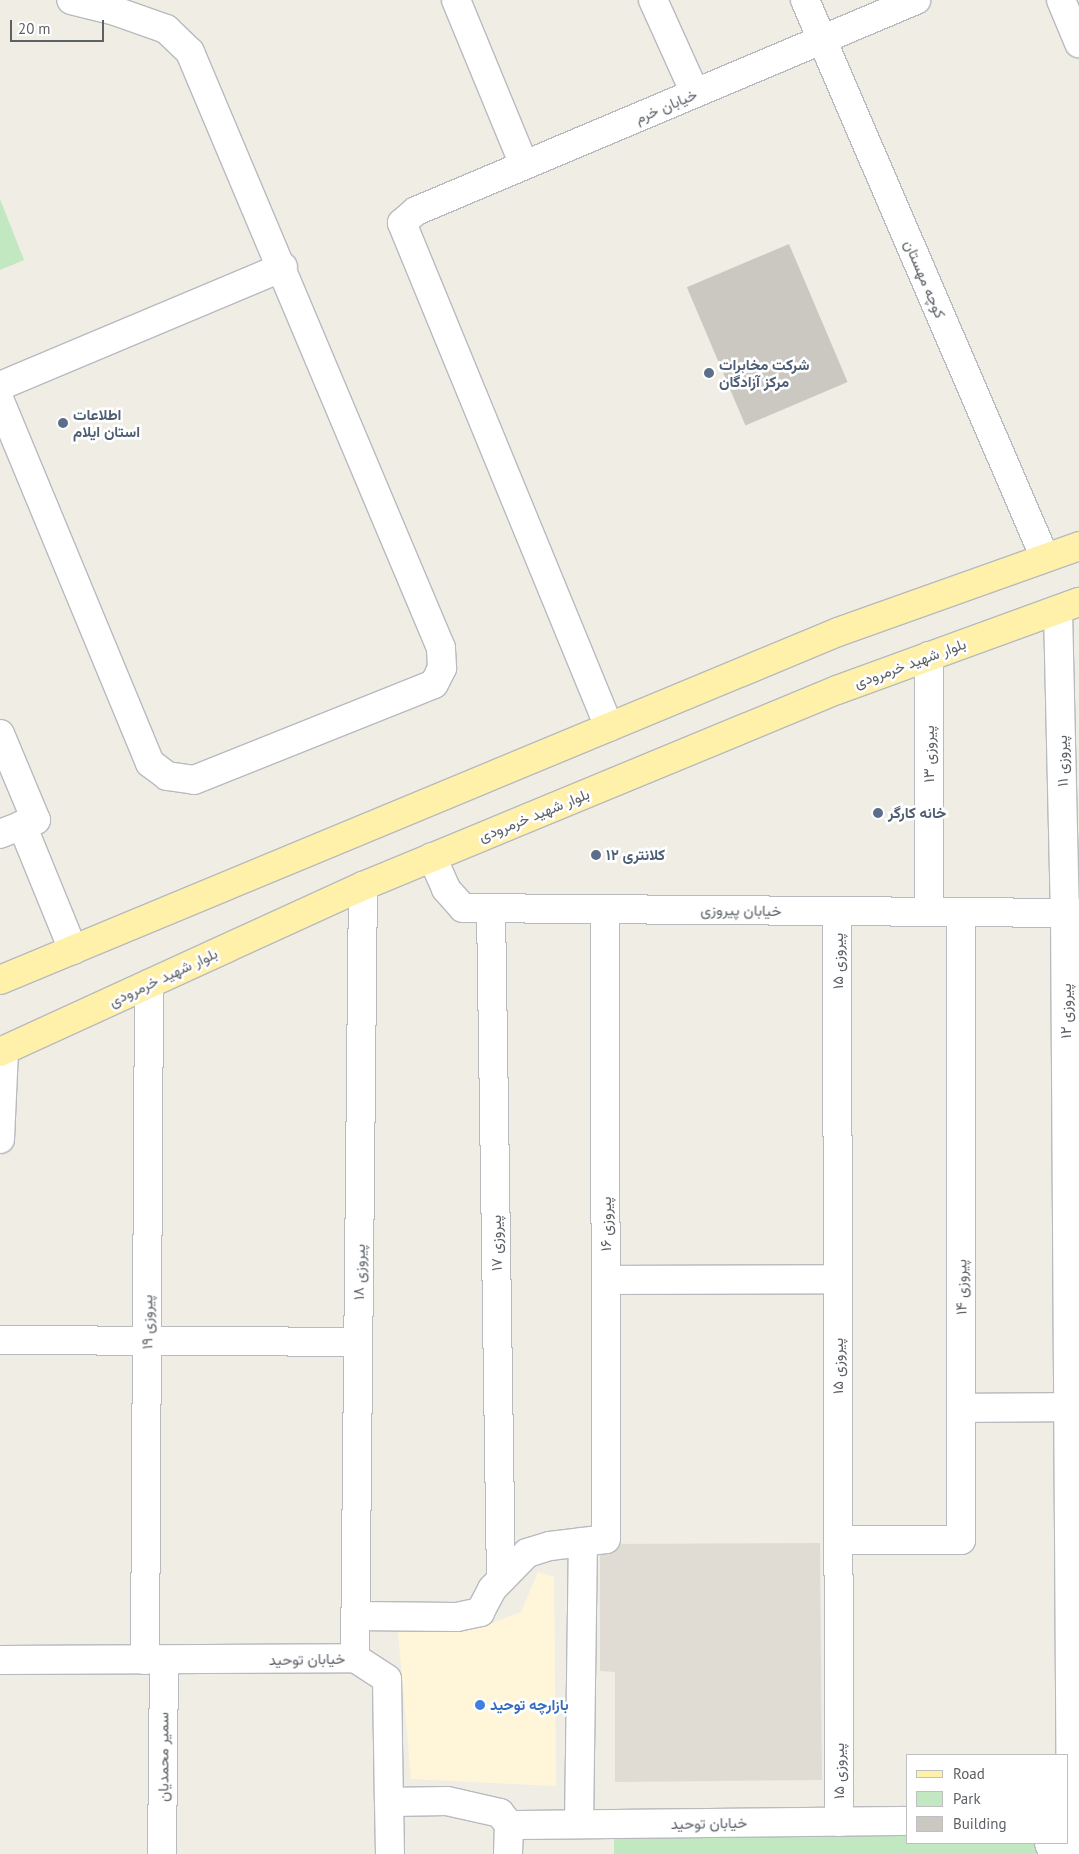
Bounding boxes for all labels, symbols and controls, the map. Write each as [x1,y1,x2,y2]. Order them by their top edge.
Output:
scale bar [12,10,106,42]
text: 20 m [18,19,51,38]
street label: خیابان خرم [632,85,700,127]
street label: کوچه مهستان [900,237,950,321]
place label: شرکت مخابرات مرکز آزادگان [719,355,809,390]
marker: شرکت مخابرات مرکز آزادگان [703,367,715,379]
place label: اطلاعات استان ایلام [73,405,140,440]
marker: اطلاعات استان ایلام [57,417,69,429]
street label: بلوار شهید خرمرودی [852,634,968,692]
street label: پیروزی ۱۳ [920,725,938,783]
street label: پیروزی ۱۱ [1053,735,1071,787]
street label: بلوار شهید خرمرودی [476,785,592,845]
place label: خانه کارگر [888,804,946,822]
marker: خانه کارگر [872,807,884,819]
place label: کلانتری ۱۲ [606,846,665,864]
marker: کلانتری ۱۲ [590,849,602,861]
street label: خیابان پیروزی [700,900,782,920]
street label: پیروزی ۱۵ [829,933,847,989]
street label: بلوار شهید خرمرودی [106,944,220,1010]
street label: پیروزی ۱۲ [1057,983,1075,1039]
street label: پیروزی ۱۶ [597,1197,615,1251]
street label: پیروزی ۱۷ [487,1215,505,1271]
street label: پیروزی ۱۸ [350,1244,368,1300]
street label: پیروزی ۱۴ [952,1259,970,1315]
street label: پیروزی ۱۹ [138,1295,156,1349]
street label: پیروزی ۱۵ [829,1338,847,1394]
street label: خیابان توحید [269,1649,345,1669]
place label: بازارچه توحید [490,1696,569,1714]
marker: بازارچه توحید [474,1699,486,1711]
street label: سمیر محمدیان [154,1712,172,1802]
street label: پیروزی ۱۵ [830,1743,848,1799]
legend [906,1754,1069,1844]
text: Road [953,1764,985,1783]
text: Park [953,1789,981,1808]
street label: خیابان توحید [671,1813,747,1833]
text: Building [953,1814,1007,1833]

